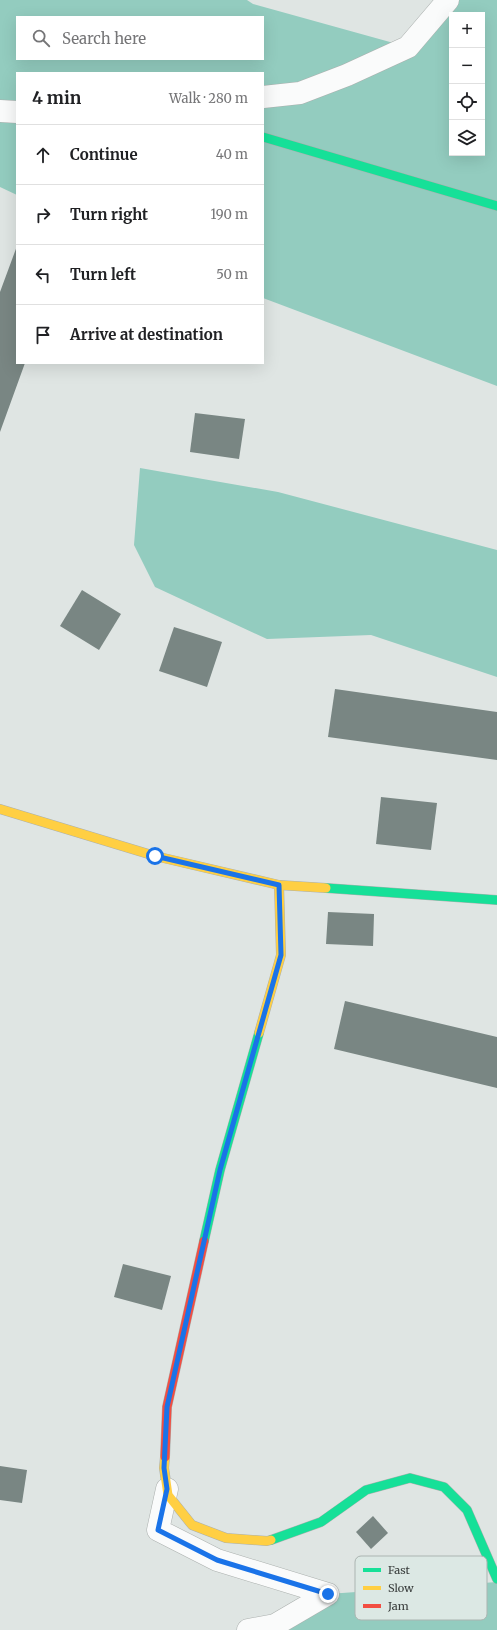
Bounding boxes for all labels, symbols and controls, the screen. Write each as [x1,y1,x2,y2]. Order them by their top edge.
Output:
map controls [449,12,485,156]
button: + [449,12,485,48]
search box [16,16,264,60]
icon: search [30,27,52,49]
text: Search here [62,29,146,48]
button: − [449,48,485,84]
button: locate [449,84,485,120]
text: 4 min [32,87,81,109]
text: Walk · 280 m [169,90,248,107]
button: layers [449,120,485,156]
icon: ahead [32,144,54,166]
text: Continue [70,145,138,164]
text: 40 m [216,146,248,163]
icon: right [32,204,54,226]
text: Turn right [70,205,148,224]
text: 190 m [211,206,248,223]
icon: left [32,264,54,286]
text: Turn left [70,265,136,284]
text: 50 m [216,266,248,283]
icon: arrive [32,324,54,346]
text: Arrive at destination [70,325,223,344]
route start [146,847,164,865]
legend [355,1556,487,1620]
text: Fast [388,1563,411,1577]
text: Slow [388,1581,414,1595]
route end [319,1585,337,1603]
text: Jam [387,1599,409,1613]

